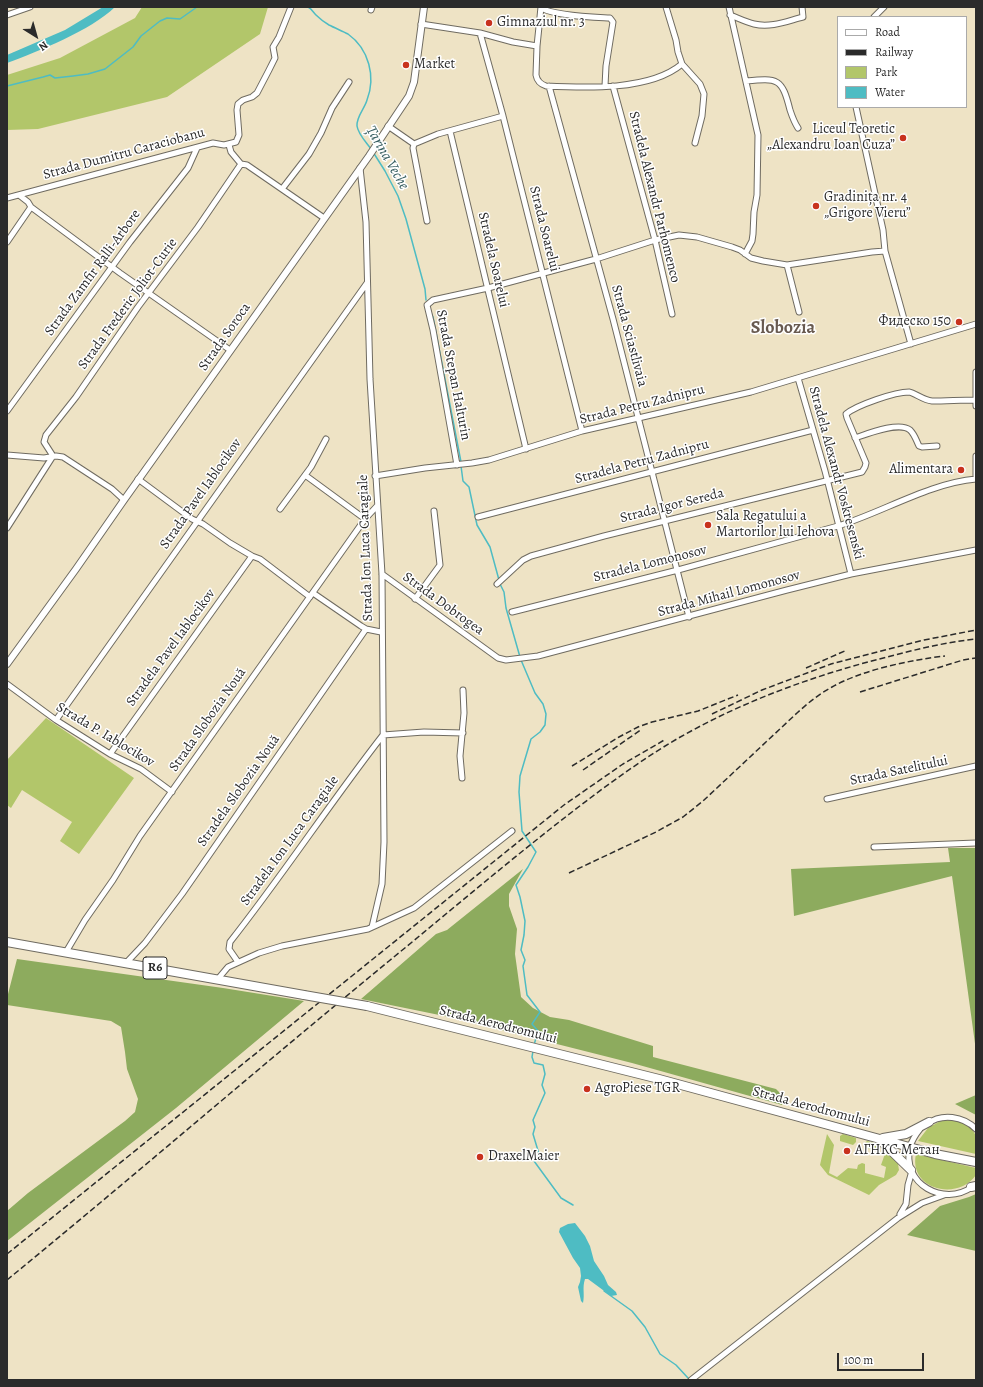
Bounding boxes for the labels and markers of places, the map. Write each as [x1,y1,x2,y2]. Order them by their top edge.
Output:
place label: Gimnaziul nr. 3 [497,15,585,31]
marker: Gimnaziul nr. 3 [484,18,494,28]
place label: Market [414,57,455,73]
marker: Market [401,60,411,70]
place label: Liceul Teoretic „Alexandru Ioan Cuza” [767,122,895,154]
marker: Liceul Teoretic „Alexandru Ioan Cuza” [898,133,908,143]
place label: Gradinița nr. 4 „Grigore Vieru” [824,190,911,222]
marker: Gradinița nr. 4 „Grigore Vieru” [811,201,821,211]
place label: Фидеско 150 [879,314,951,330]
marker: Фидеско 150 [954,317,964,327]
place label: Alimentara [889,462,953,478]
marker: Alimentara [956,465,966,475]
place label: Sala Regatului a Martorilor lui Iehova [716,509,835,542]
marker: Sala Regatului a Martorilor lui Iehova [703,520,713,530]
place label: AgroPiese TGR [595,1081,680,1097]
marker: AgroPiese TGR [582,1084,592,1094]
place label: АГНКС Метан [855,1143,940,1159]
marker: АГНКС Метан [842,1146,852,1156]
place label: DraxelMaier [488,1149,559,1165]
marker: DraxelMaier [475,1152,485,1162]

